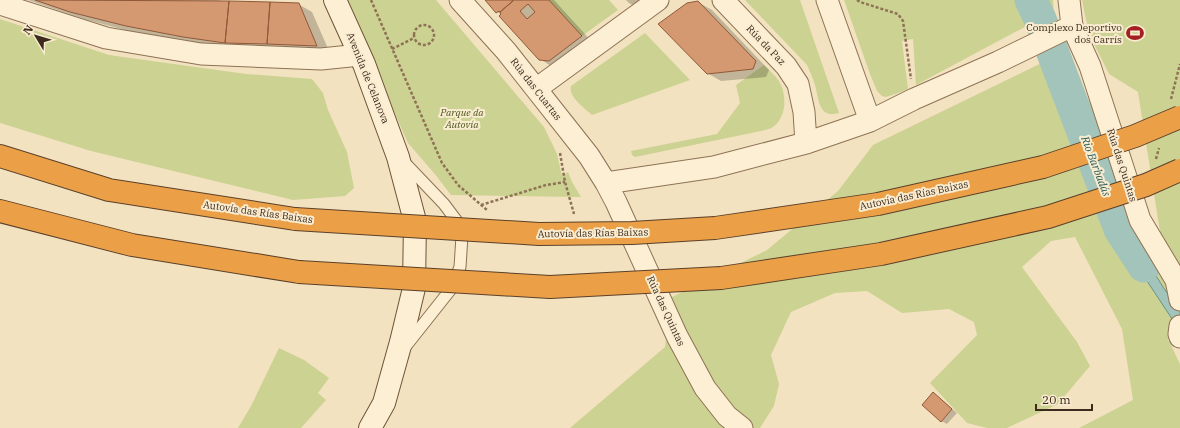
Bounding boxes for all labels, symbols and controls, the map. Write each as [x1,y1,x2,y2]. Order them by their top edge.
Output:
north arrow [16,16,56,56]
place label: Complexo Deportivo dos Carrís [1026,21,1122,46]
text: N [20,22,36,38]
street label: Rúa da Paz [744,22,788,68]
sports icon: Complexo Deportivo dos Carrís [1125,23,1145,43]
street label: Avenida de Celanova [344,31,392,126]
street label: Rúa das Cuartas [508,55,565,123]
park label: Parque da Autovía [439,106,484,131]
street label: Rúa das Quintas [1104,127,1140,203]
water label: Rio Barbadás [1078,133,1114,199]
street label: Autovía das Rías Baixas [858,177,970,213]
street label: Autovía das Rías Baixas [202,198,314,226]
street label: Autovía das Rías Baixas [538,226,649,240]
street label: Rúa das Quintas [644,274,688,348]
scale bar [1036,386,1092,412]
text: 20 m [1042,392,1071,407]

